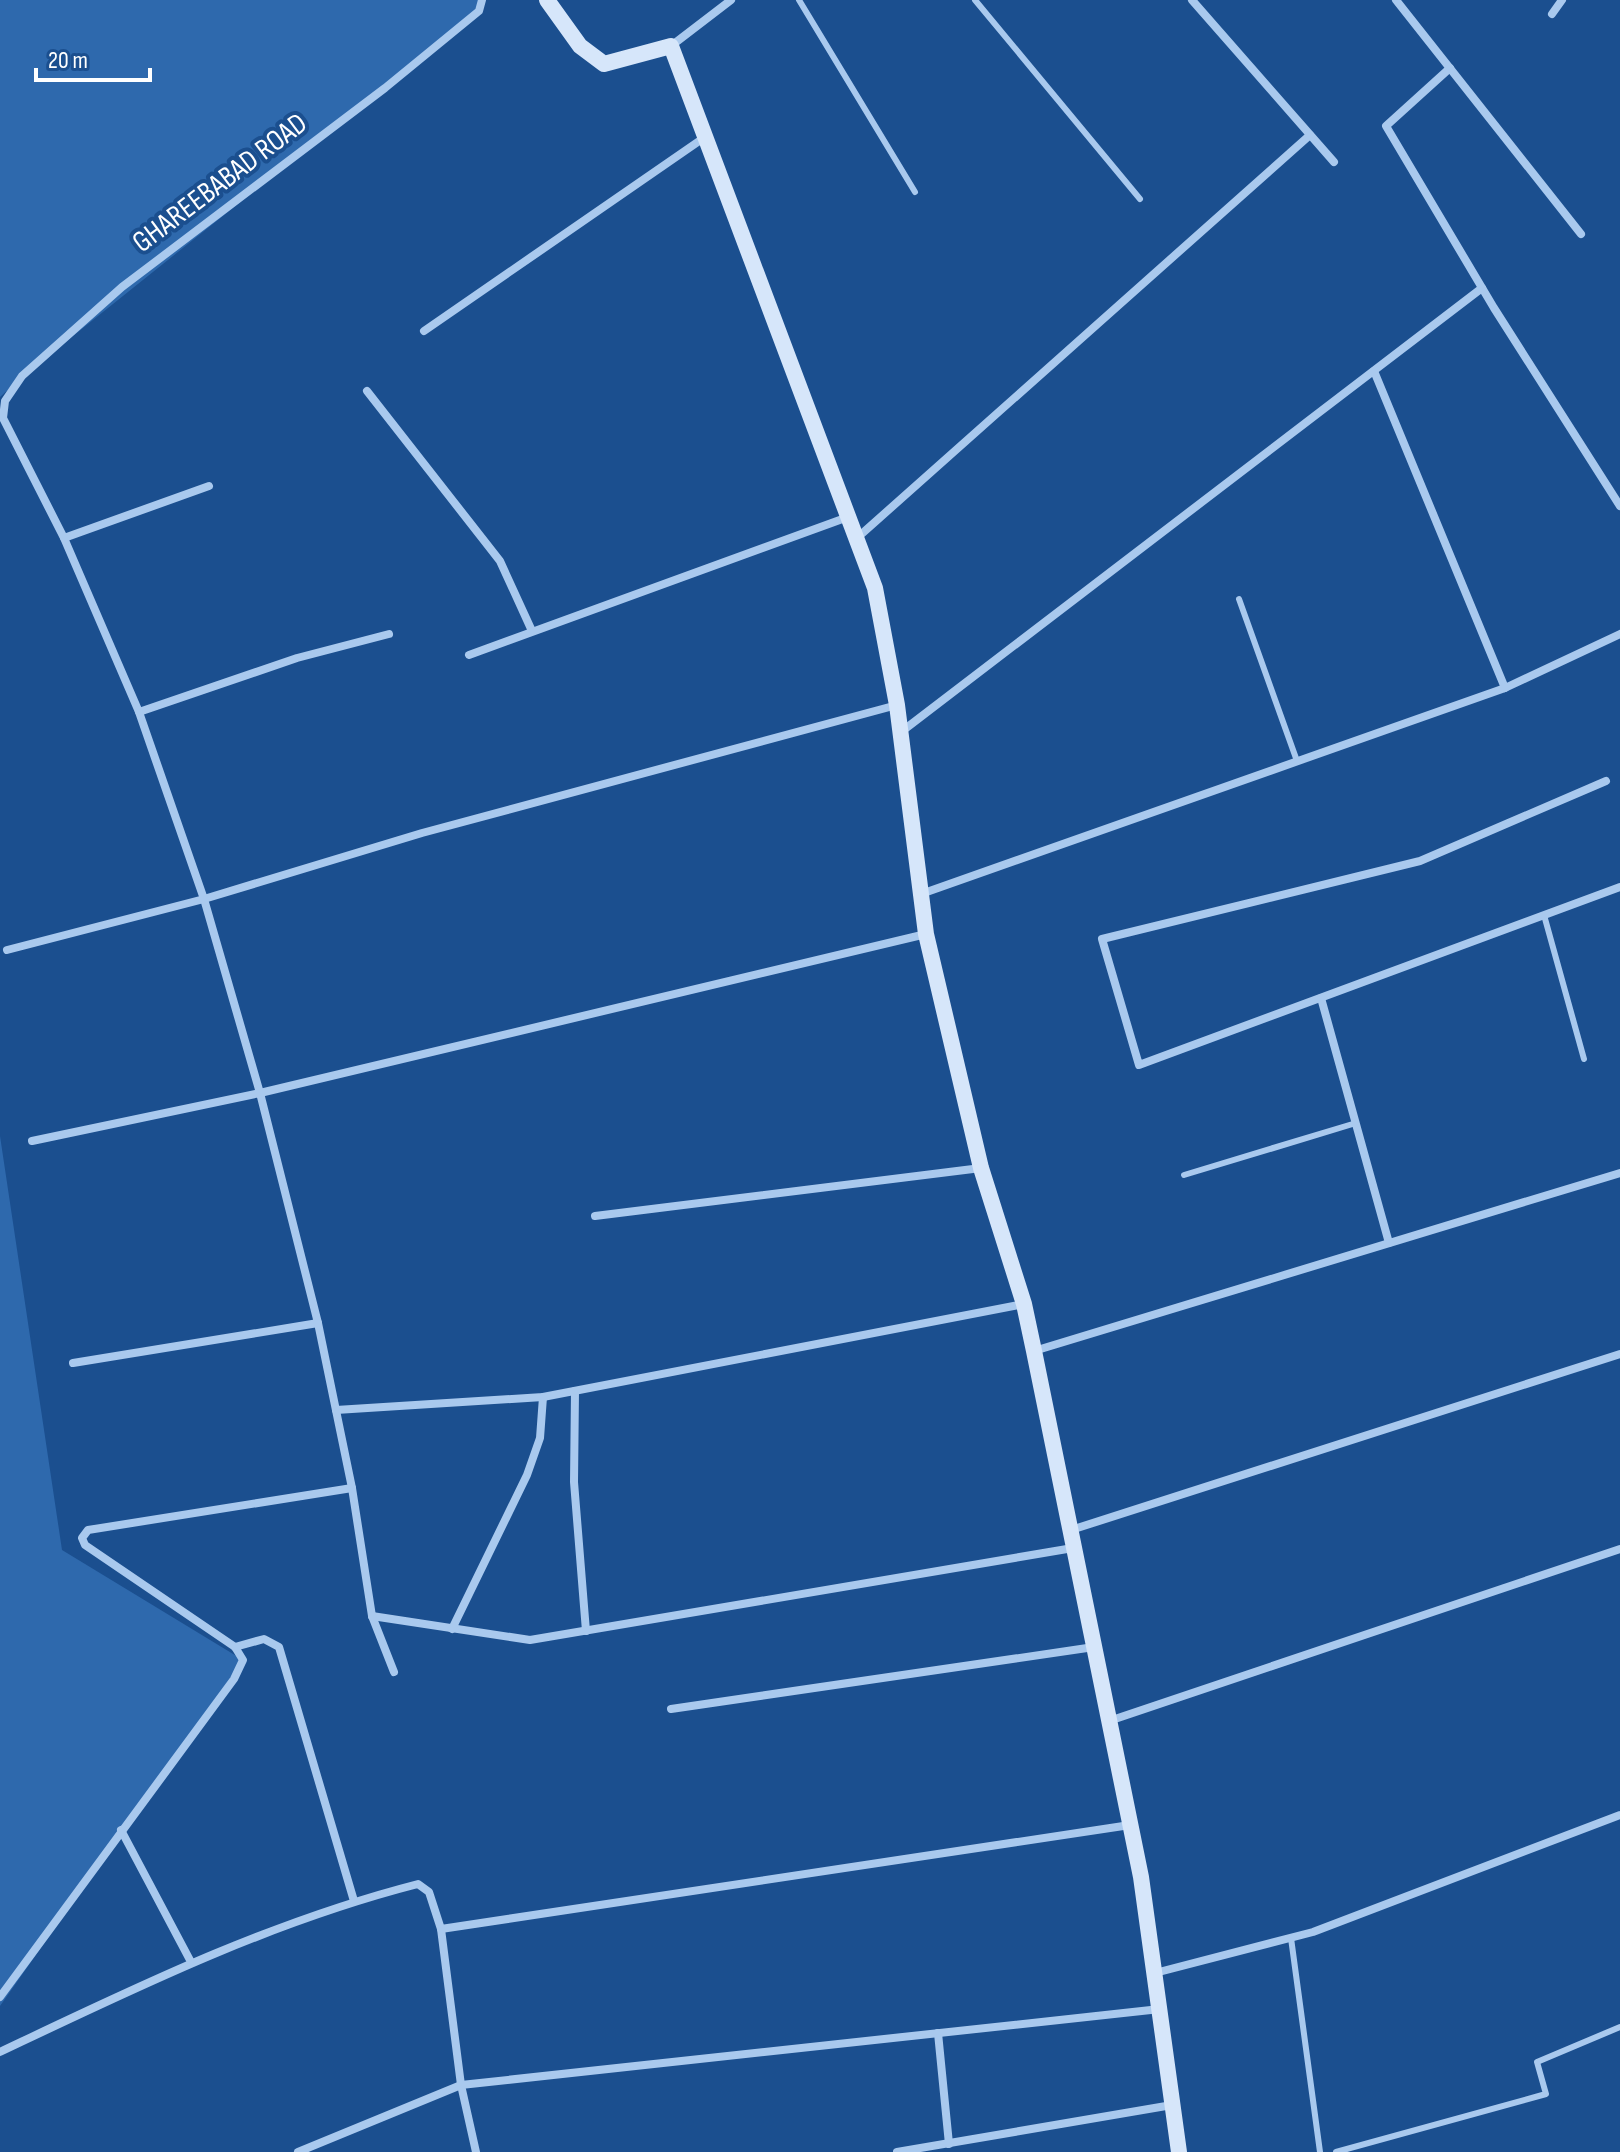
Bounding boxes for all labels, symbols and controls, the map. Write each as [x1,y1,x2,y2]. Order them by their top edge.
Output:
scale bar [36,32,150,82]
text: 20 m [48,46,88,75]
street label: GHAREEBABAD ROAD [126,106,314,260]

